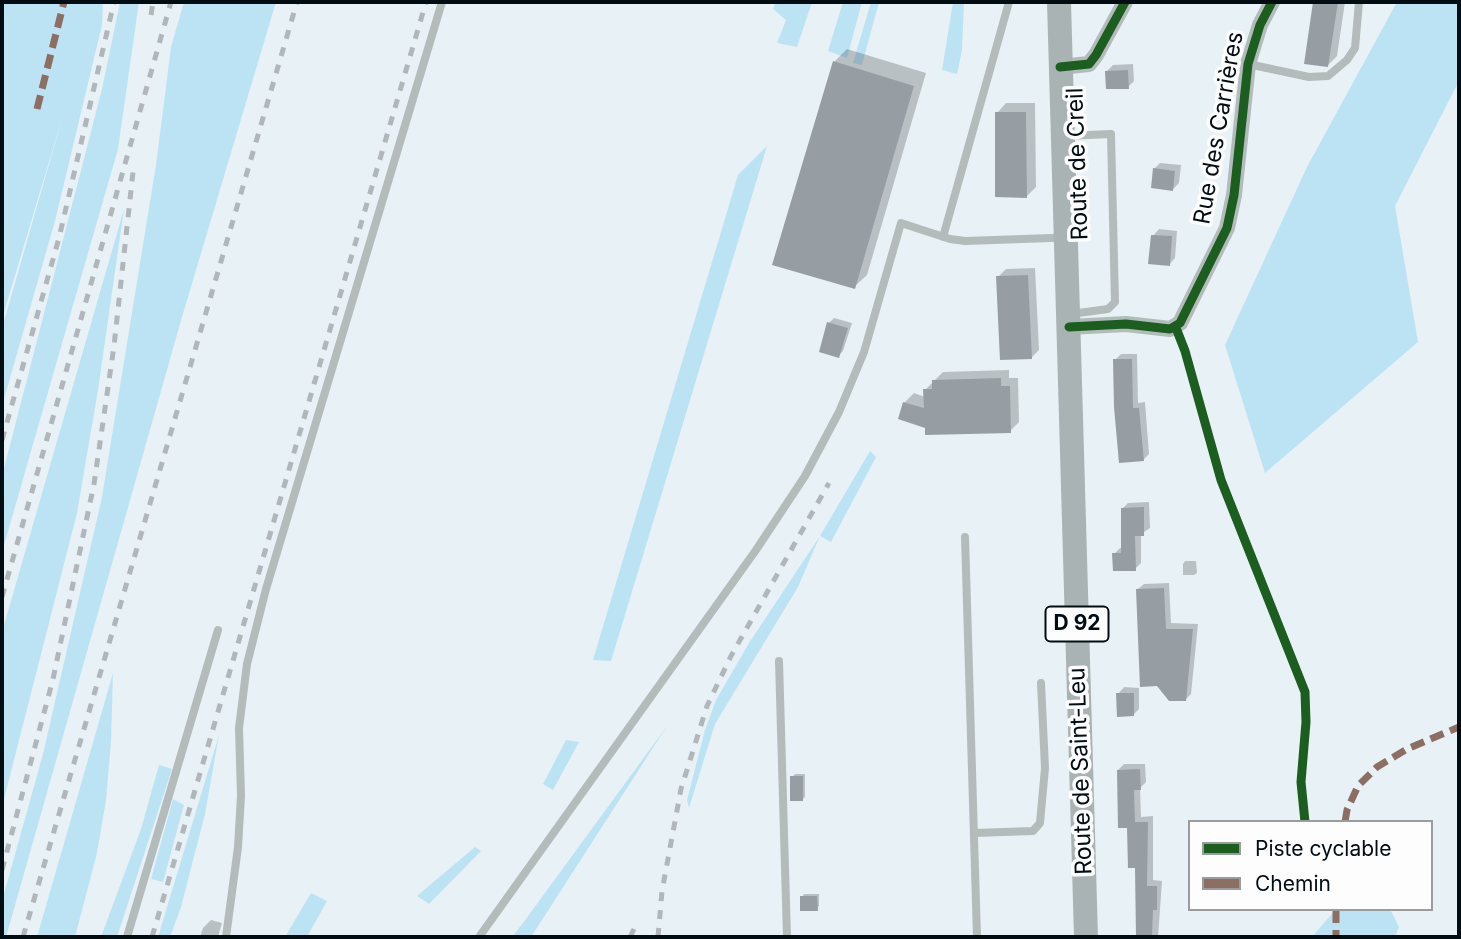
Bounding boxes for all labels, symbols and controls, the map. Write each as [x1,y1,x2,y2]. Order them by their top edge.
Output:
street label: Rue des Carrières [1188,30,1250,226]
street label: Route de Creil [1062,87,1094,241]
road number: D 92 [1046,606,1108,642]
street label: Route de Saint-Leu [1064,667,1098,875]
legend [1188,820,1433,911]
text: Piste cyclable [1255,836,1391,861]
text: Chemin [1255,871,1331,896]

